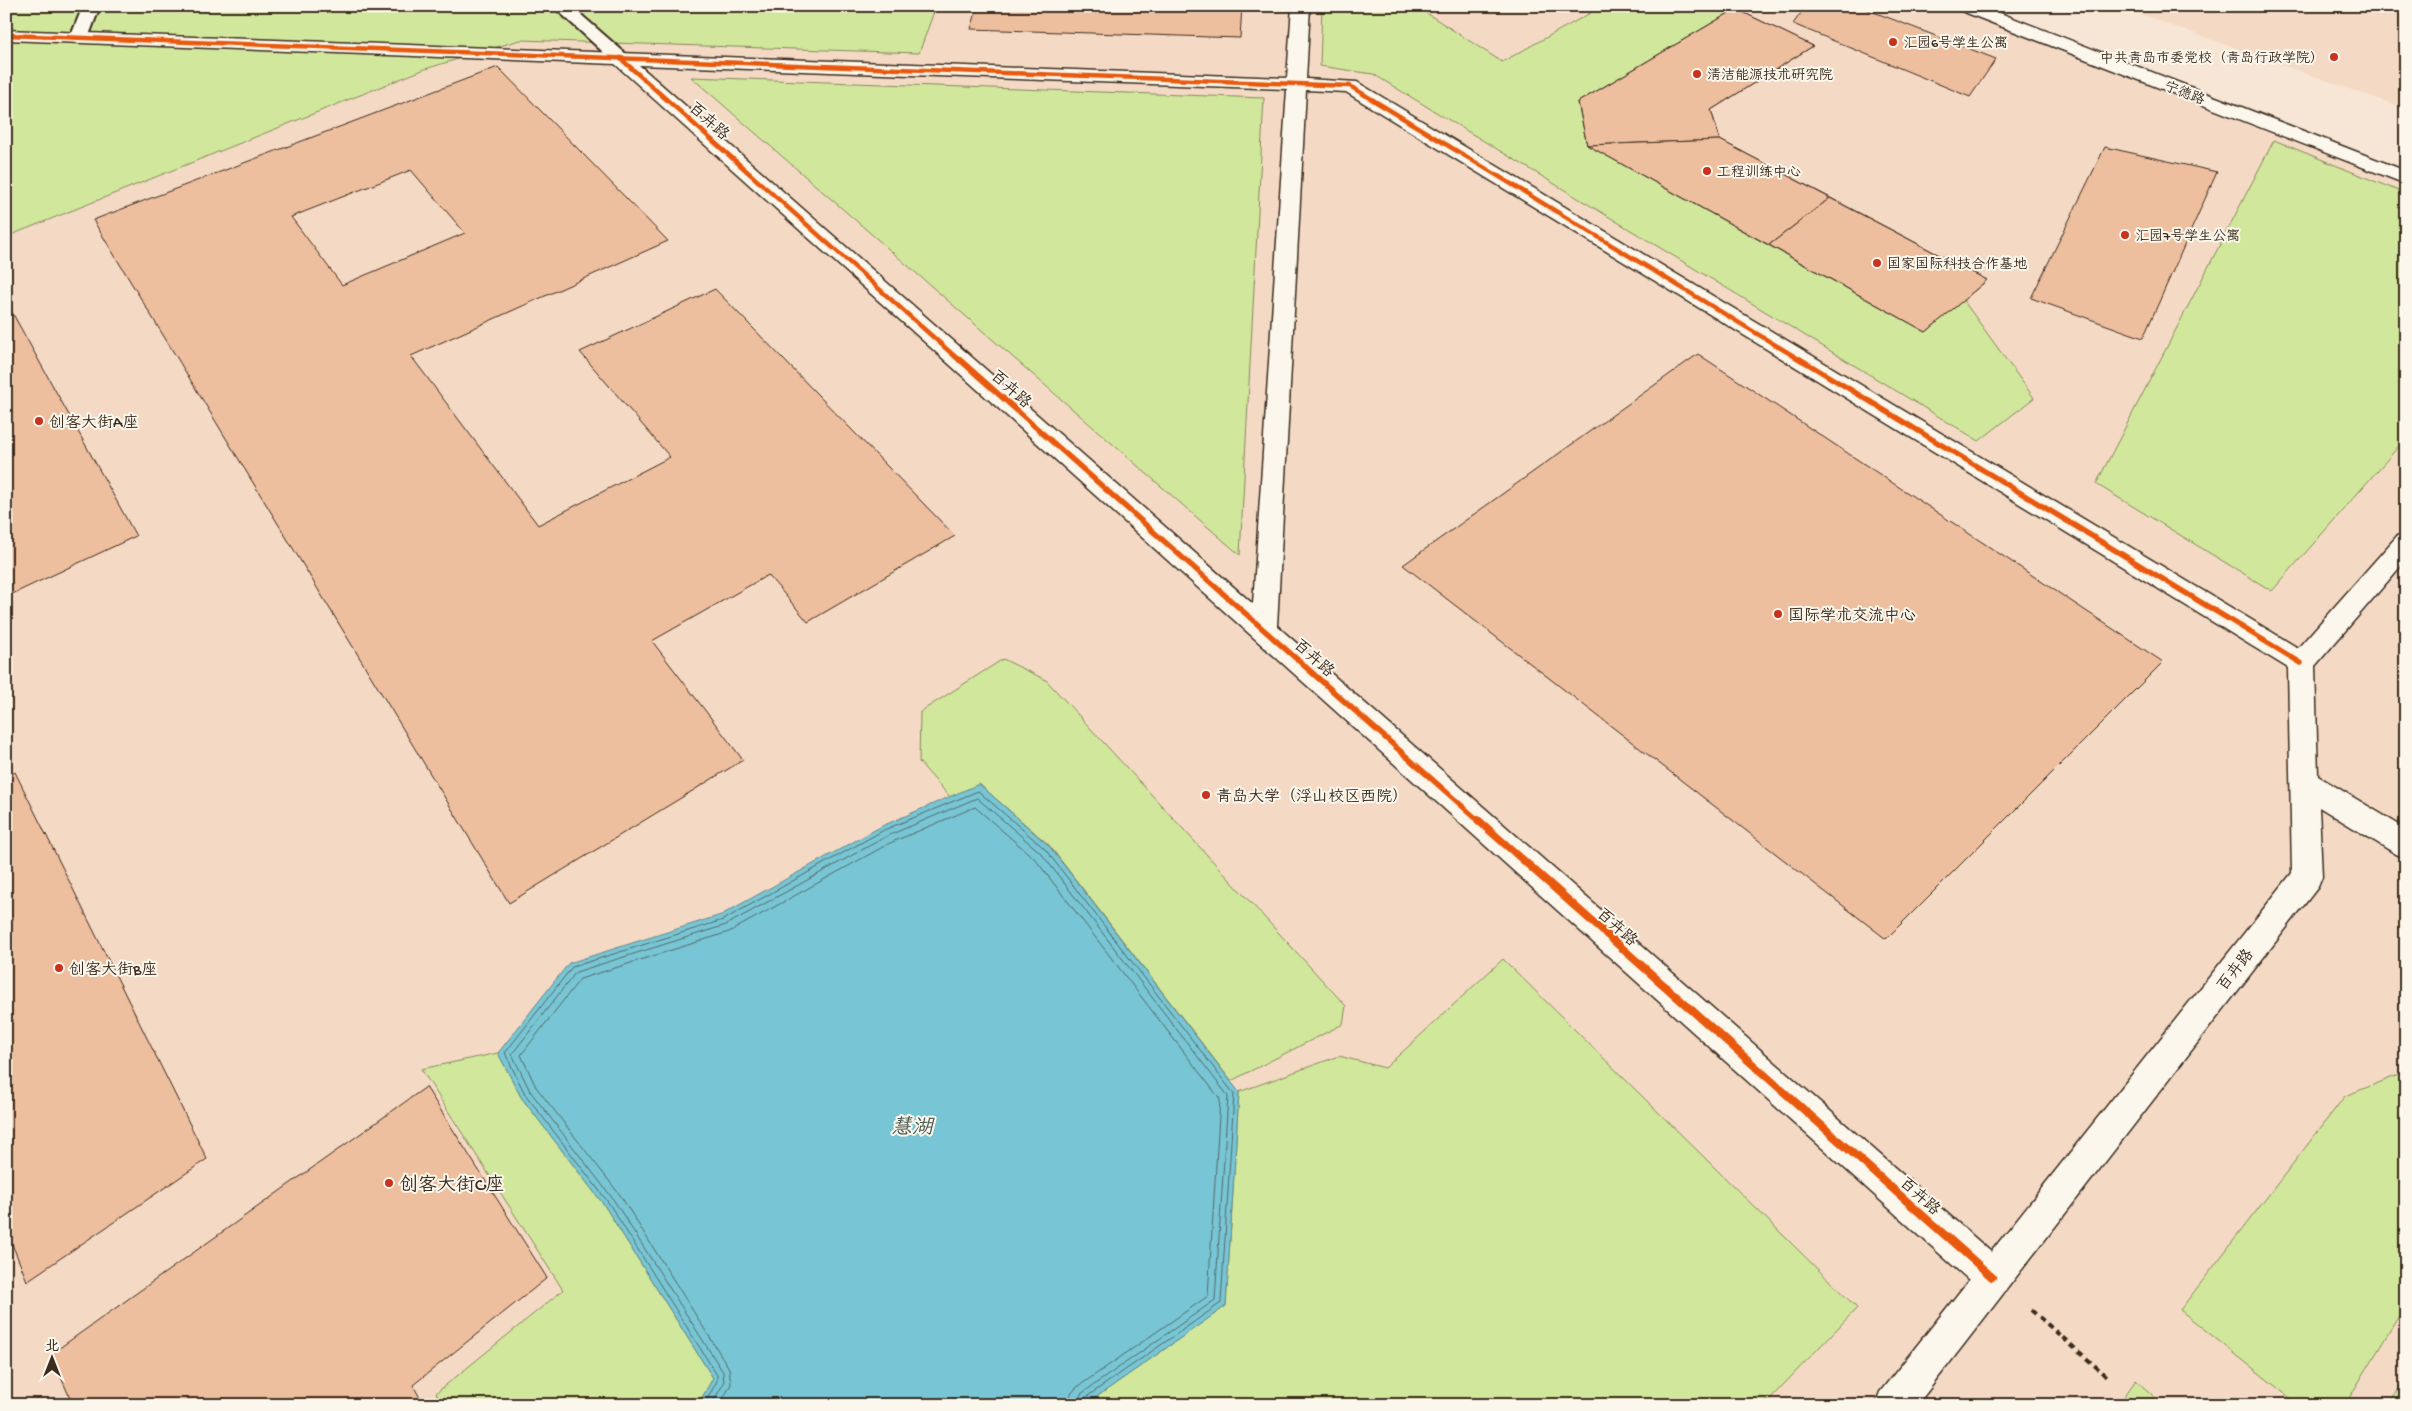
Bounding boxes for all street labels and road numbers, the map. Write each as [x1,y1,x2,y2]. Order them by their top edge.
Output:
street label: 宁德路 [2161,78,2207,110]
street label: 百卉路 [683,98,733,146]
street label: 百卉路 [985,366,1035,414]
street label: 百卉路 [1288,635,1338,683]
street label: 百卉路 [1591,904,1641,952]
street label: 百卉路 [2213,945,2259,996]
street label: 百卉路 [1894,1173,1944,1221]

